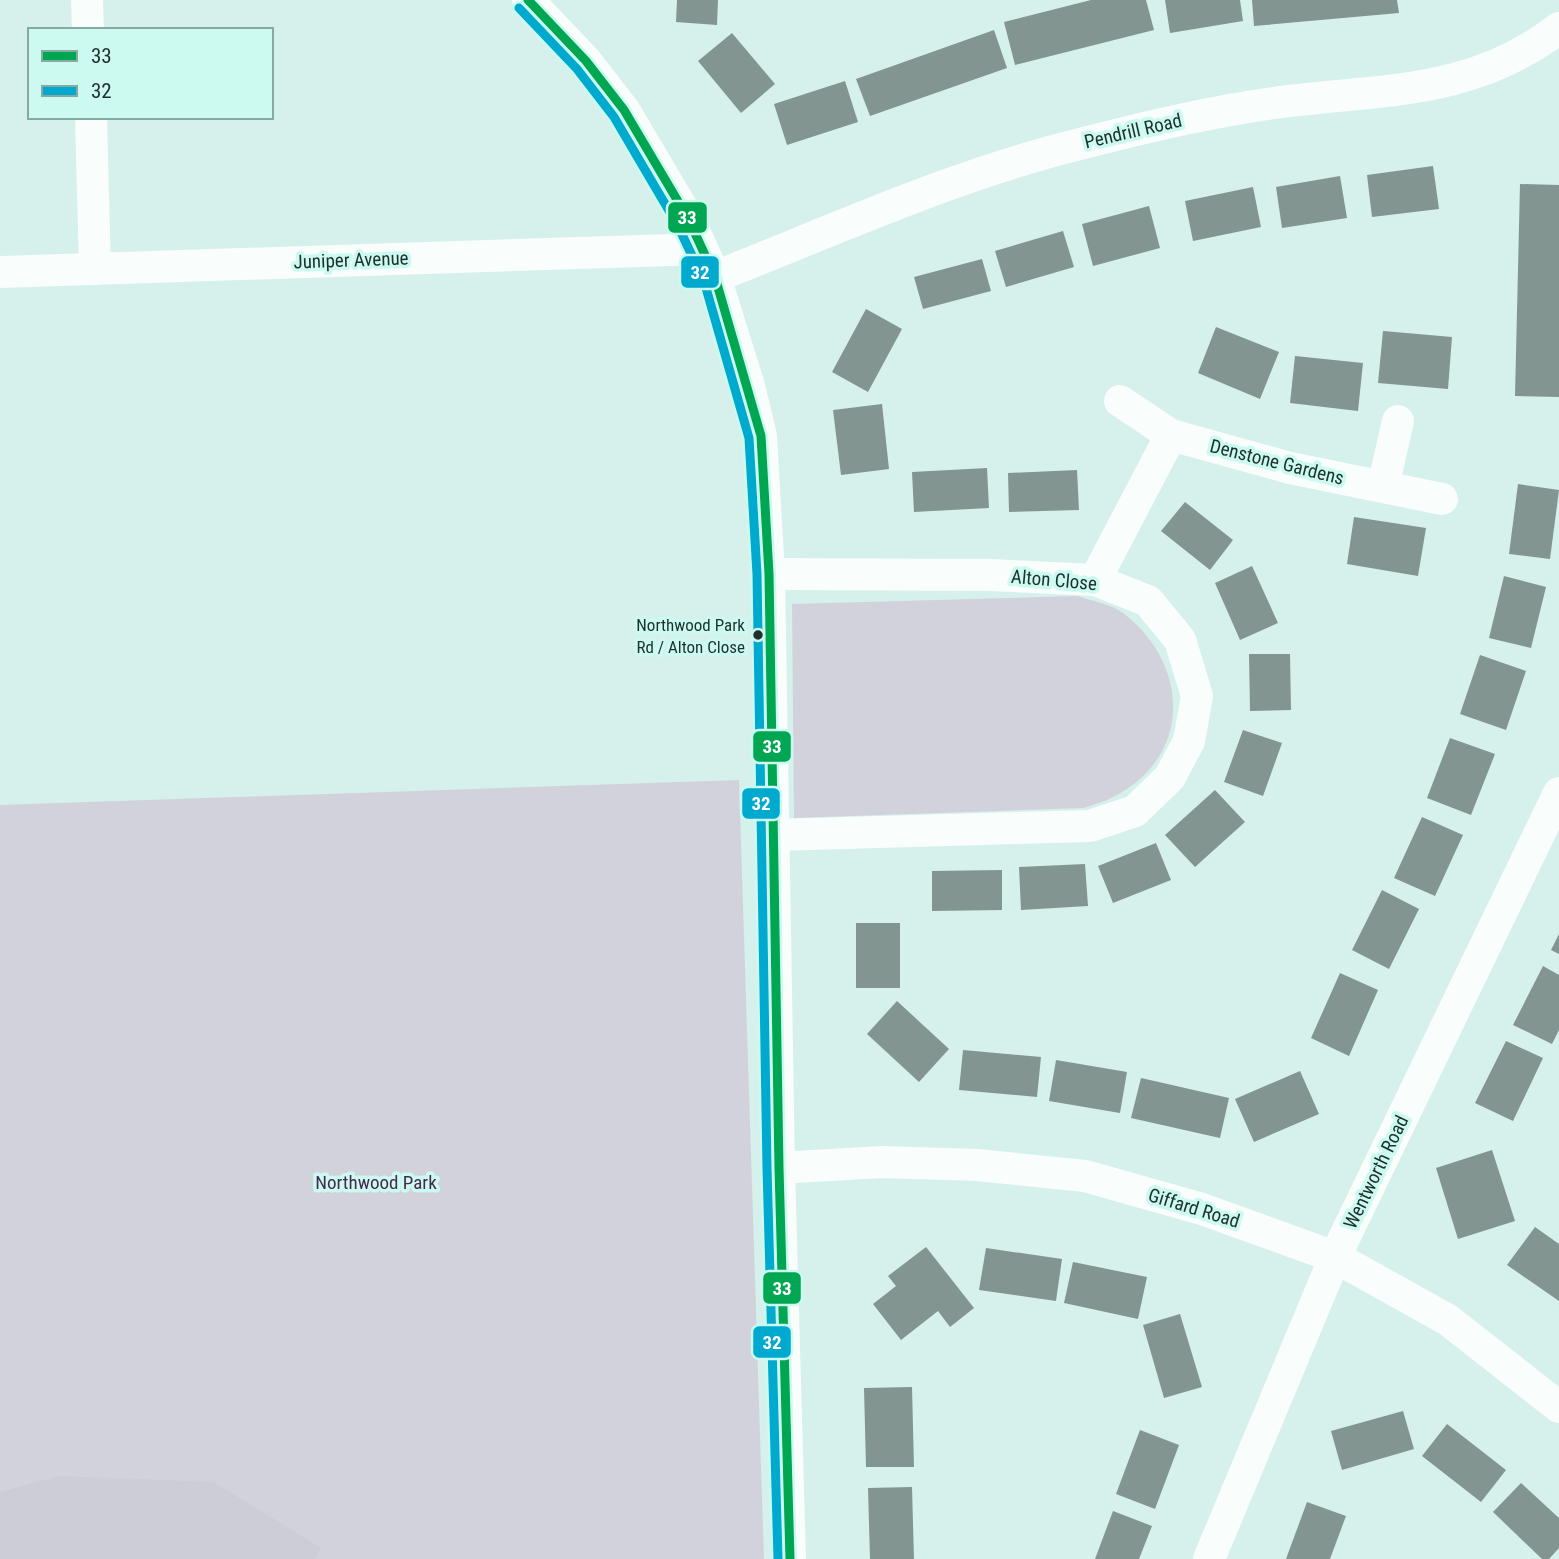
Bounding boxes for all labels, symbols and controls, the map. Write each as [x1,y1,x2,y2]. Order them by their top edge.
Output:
legend [28,28,273,119]
text: 33 [91,44,112,68]
text: 32 [91,79,112,103]
street label: Pendrill Road [1082,109,1184,153]
line badge: 33 [667,201,708,234]
text: 33 [677,206,697,229]
street label: Juniper Avenue [293,246,409,274]
line badge: 32 [680,255,720,289]
text: 32 [690,261,710,284]
street label: Denstone Gardens [1208,434,1346,490]
street label: Alton Close [1010,565,1098,595]
place label: Northwood Park Rd / Alton Close [636,615,745,657]
marker: Northwood Park Rd / Alton Close [751,628,765,642]
line badge: 33 [752,730,792,763]
text: 33 [762,735,782,758]
line badge: 32 [741,787,781,820]
text: 32 [751,792,771,815]
street label: Wentworth Road [1339,1112,1413,1232]
park label: Northwood Park [315,1171,437,1194]
street label: Giffard Road [1146,1183,1242,1233]
line badge: 33 [762,1271,802,1305]
text: 33 [772,1277,792,1300]
line badge: 32 [752,1325,792,1359]
text: 32 [762,1331,782,1354]

